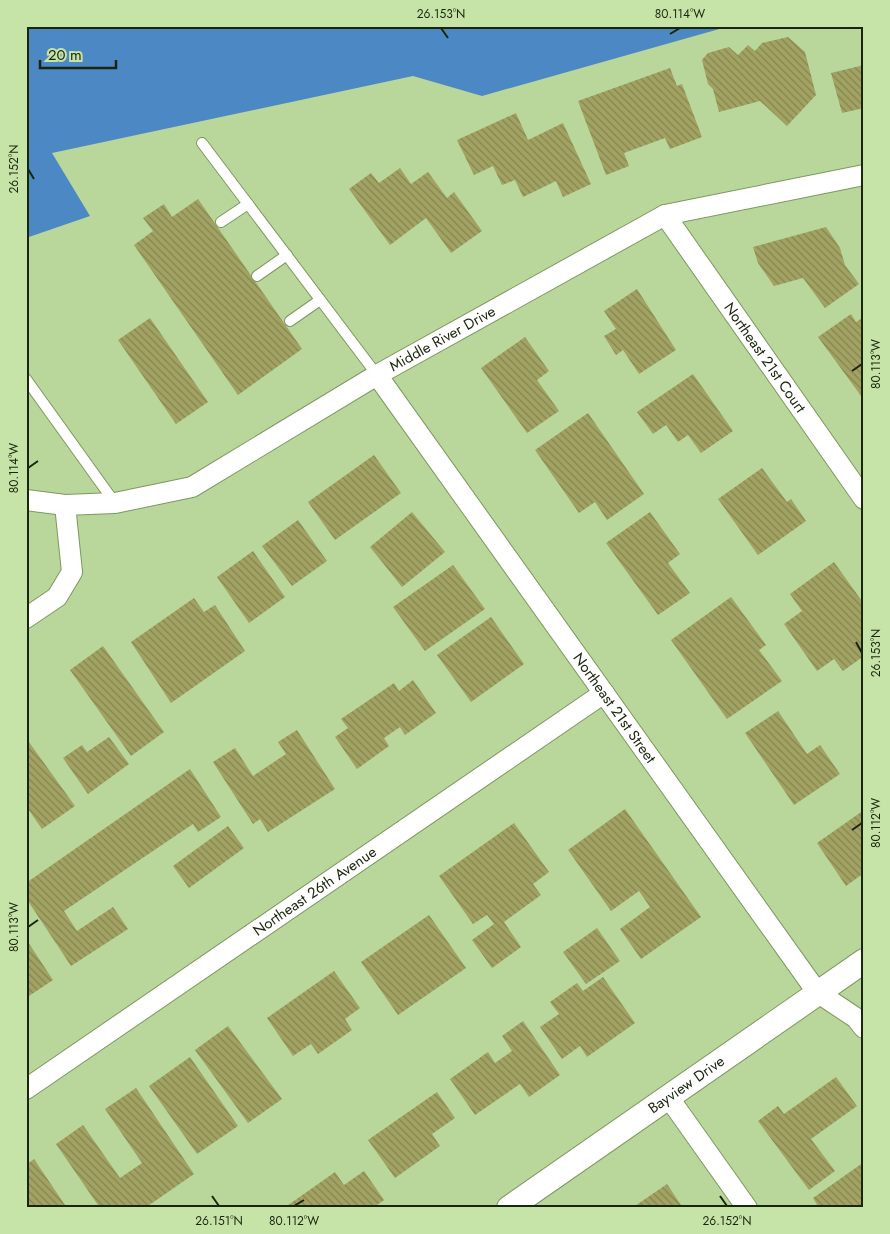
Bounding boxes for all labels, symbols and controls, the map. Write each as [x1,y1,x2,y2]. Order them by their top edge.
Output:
text: 26.153°N [417,5,465,23]
text: 80.114°W [655,5,705,23]
scale bar [40,38,116,70]
text: 20 m [48,44,82,66]
text: 26.152°N [5,145,23,193]
street label: Northeast 21st Court [718,298,811,417]
street label: Middle River Drive [385,300,500,377]
text: 80.113°W [867,339,885,389]
text: 80.114°W [5,443,23,493]
text: 26.153°N [867,629,885,677]
street label: Northeast 21st Street [567,648,662,768]
text: 80.112°W [867,798,885,848]
street label: Northeast 26th Avenue [248,841,381,941]
text: 80.113°W [5,902,23,952]
street label: Bayview Drive [644,1050,729,1119]
text: 26.151°N [195,1212,243,1230]
text: 80.112°W [269,1212,319,1230]
text: 26.152°N [703,1212,751,1230]

